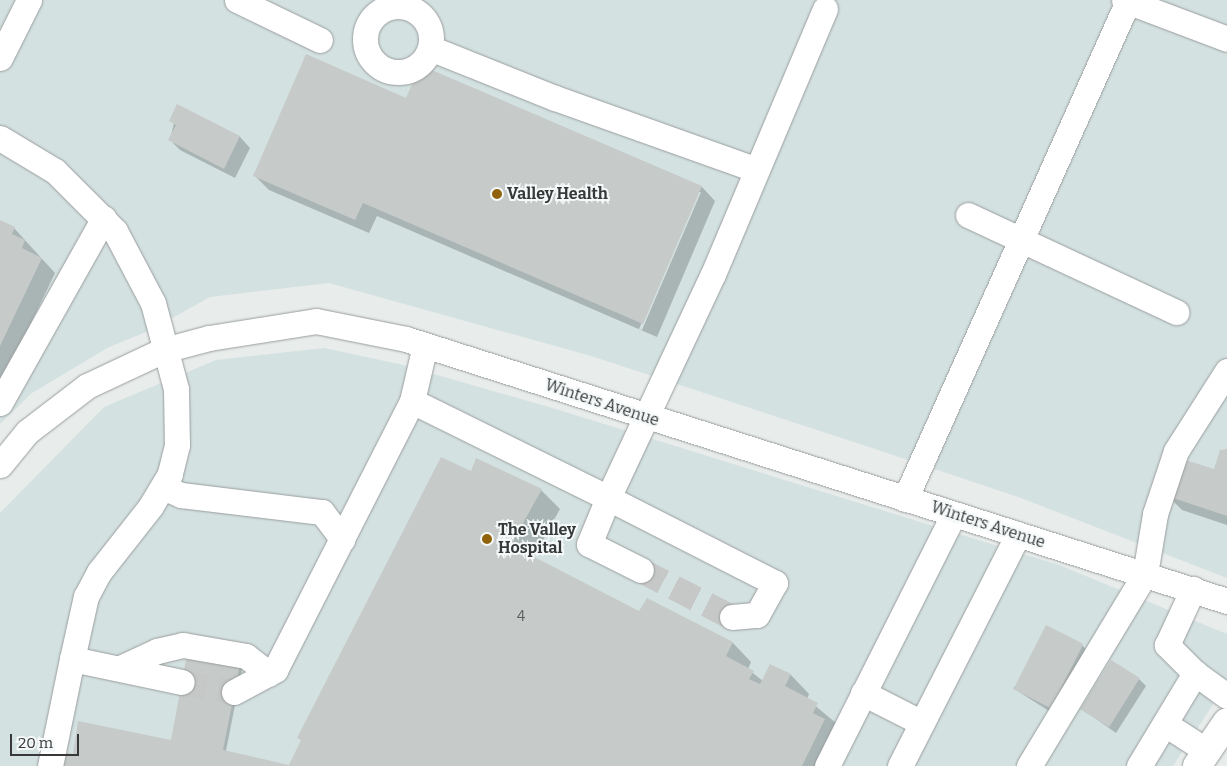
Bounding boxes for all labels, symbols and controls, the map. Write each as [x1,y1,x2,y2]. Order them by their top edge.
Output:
place label: Valley Health [507,184,608,204]
marker: Valley Health [491,188,503,200]
street label: Winters Avenue [543,376,661,430]
street label: Winters Avenue [929,498,1047,552]
place label: The Valley Hospital [498,520,576,558]
marker: The Valley Hospital [480,532,494,546]
house number: 4 [517,609,525,625]
scale bar [12,724,81,756]
text: 20 m [18,734,53,752]

